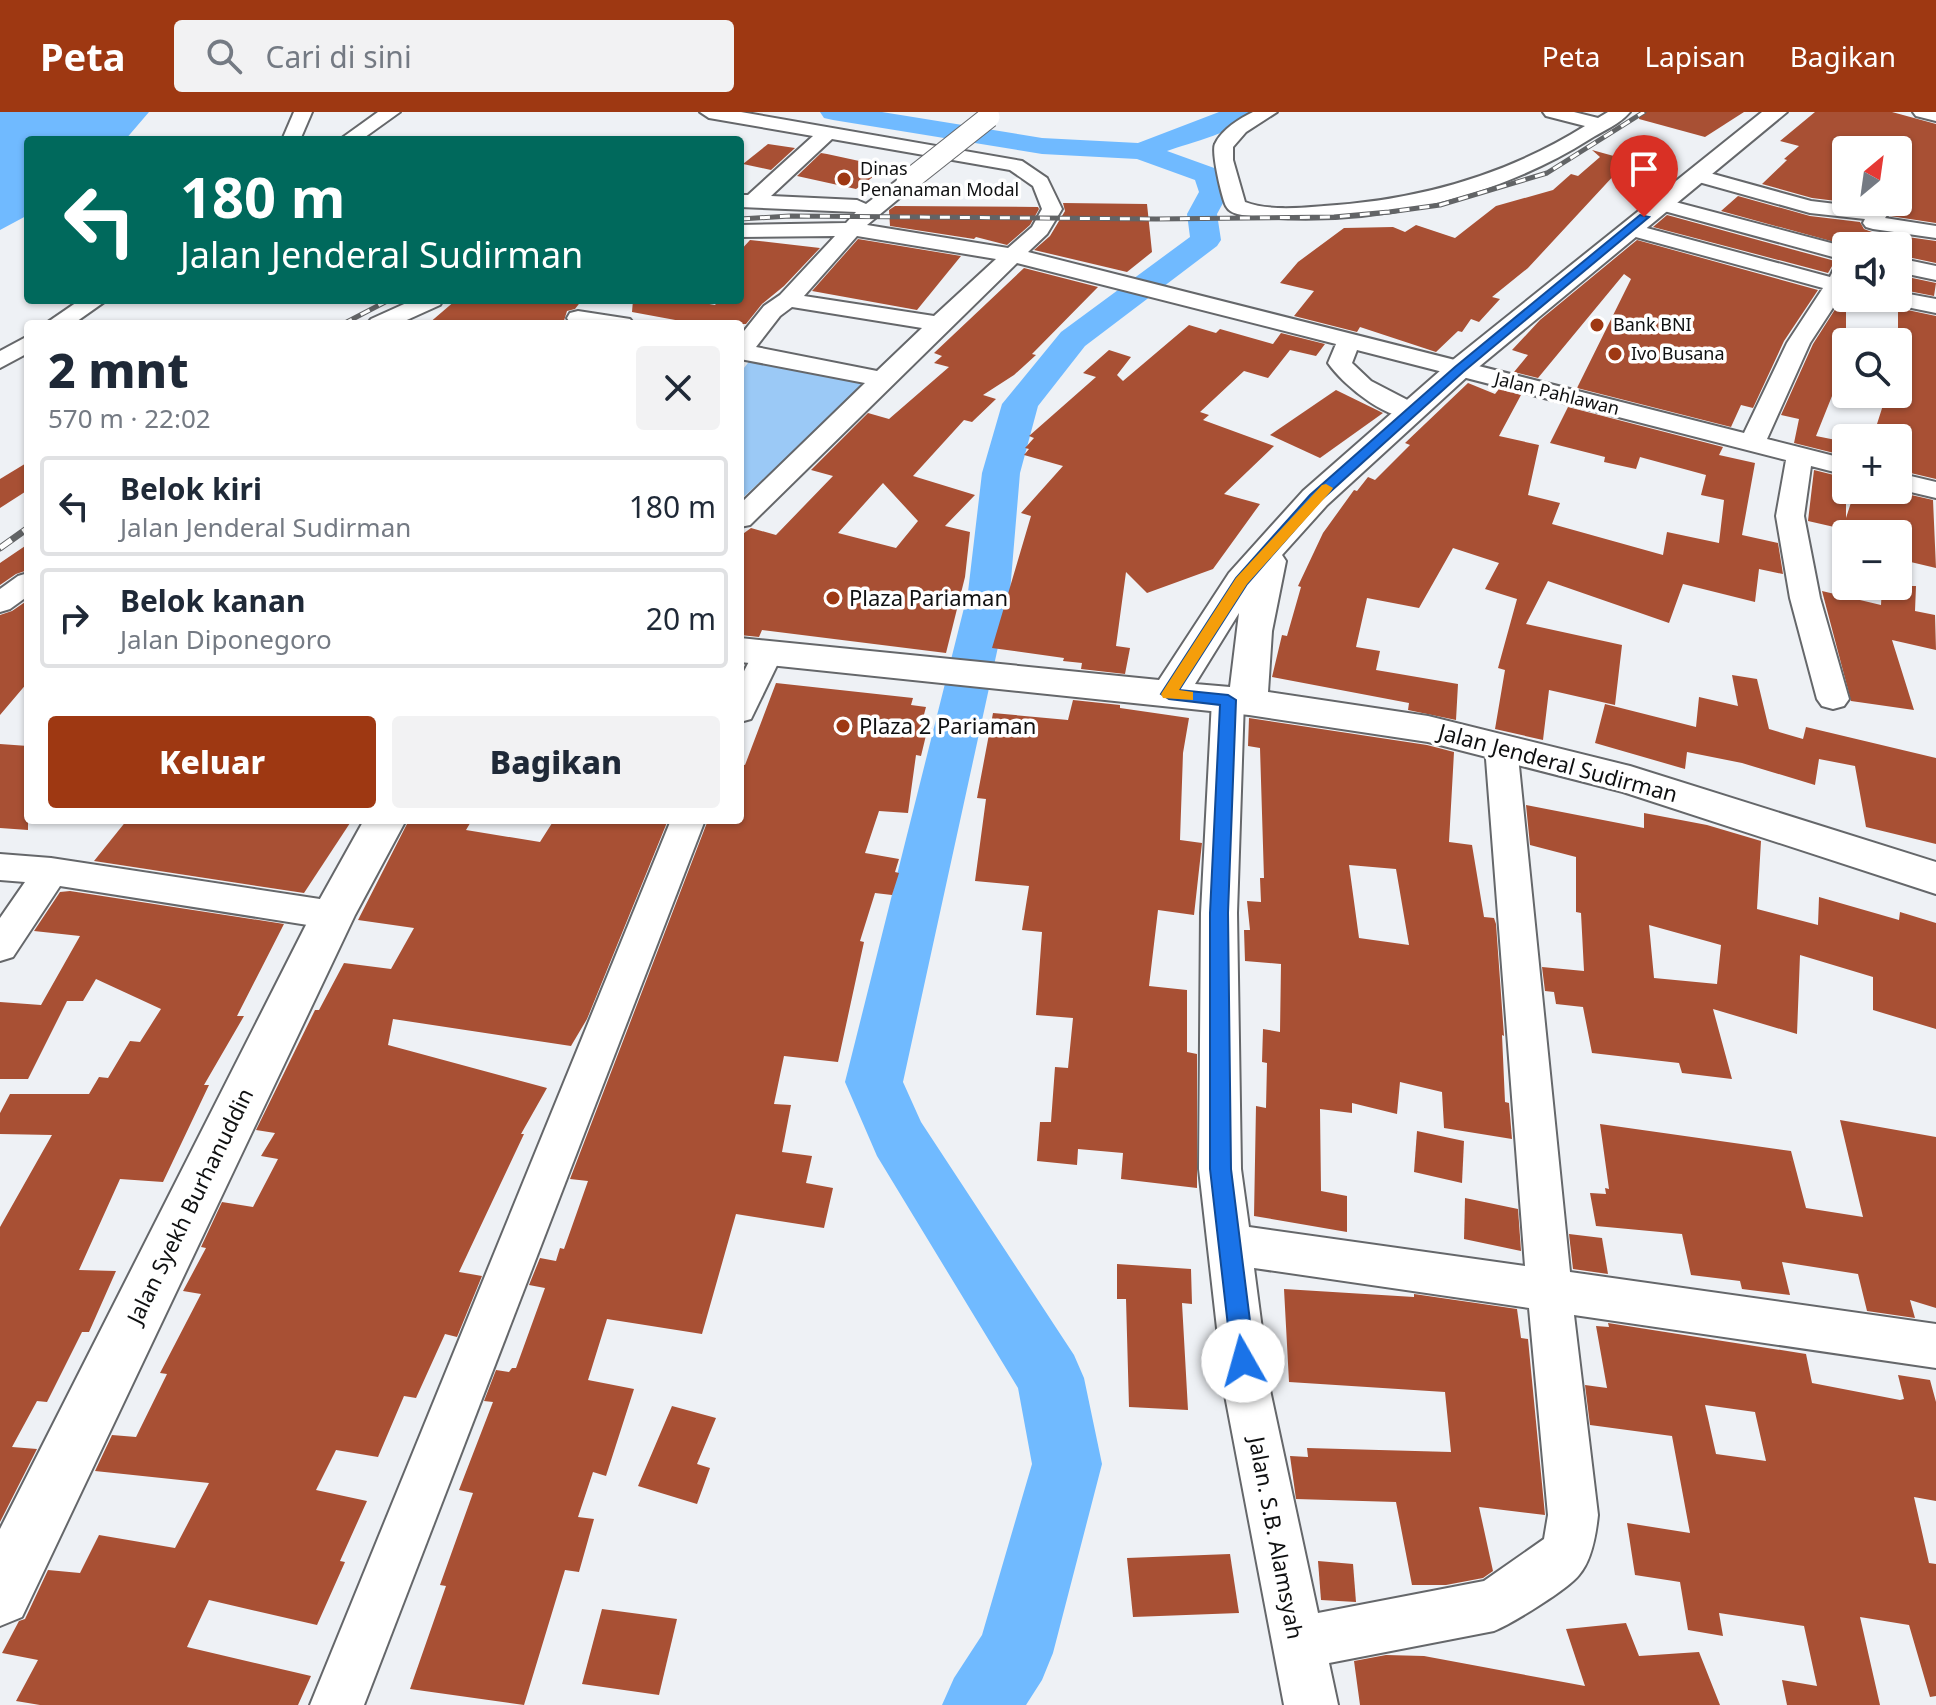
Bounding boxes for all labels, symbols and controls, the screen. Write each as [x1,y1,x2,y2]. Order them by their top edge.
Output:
search box [174,20,734,92]
text: Peta [40,30,126,82]
icon: search [202,34,246,78]
text: Cari di sini [266,36,412,77]
text: Peta [1542,37,1600,75]
text: Lapisan [1644,37,1746,75]
text: Bagikan [1790,37,1896,75]
pin [1610,135,1678,217]
north arrow [1832,136,1912,216]
map controls [1832,136,1912,600]
icon: arrive [1622,147,1666,191]
place label: Dinas Penanaman Modal [860,156,1019,201]
text: 180 m [180,158,345,234]
icon: left [48,168,152,272]
marker: Dinas Penanaman Modal [835,170,853,188]
text: Jalan Jenderal Sudirman [180,230,583,279]
button: sound [1832,232,1912,312]
place label: Bank BNI [1613,312,1692,336]
marker: Bank BNI [1588,316,1606,334]
button: search [1832,328,1912,408]
text: 2 mnt [48,337,189,402]
place label: Ivo Busana [1631,341,1725,365]
marker: Ivo Busana [1606,345,1624,363]
button: close [636,346,720,430]
street label: Jalan Pahlawan [1490,365,1622,420]
text: 570 m · 22:02 [48,400,211,436]
button: + [1832,424,1912,504]
text: Belok kiri [120,468,262,509]
icon: left [52,484,96,528]
text: 180 m [629,486,716,527]
text: Jalan Jenderal Sudirman [120,509,411,545]
button: − [1832,520,1912,600]
text: Belok kanan [120,580,306,621]
place label: Plaza Pariaman [849,582,1008,612]
marker: Plaza Pariaman [824,589,842,607]
icon: right [52,596,96,640]
text: 20 m [646,598,716,639]
text: Jalan Diponegoro [120,621,332,657]
place label: Plaza 2 Pariaman [859,710,1036,740]
street label: Jalan Jenderal Sudirman [1433,715,1681,808]
button: Keluar [48,716,376,808]
button: Bagikan [392,716,720,808]
marker: Plaza 2 Pariaman [834,717,852,735]
street label: Jalan Syekh Burhanuddin [118,1083,259,1330]
position arrow [1201,1319,1285,1403]
street label: Jalan. S.B. Alamsyah [1242,1432,1311,1642]

